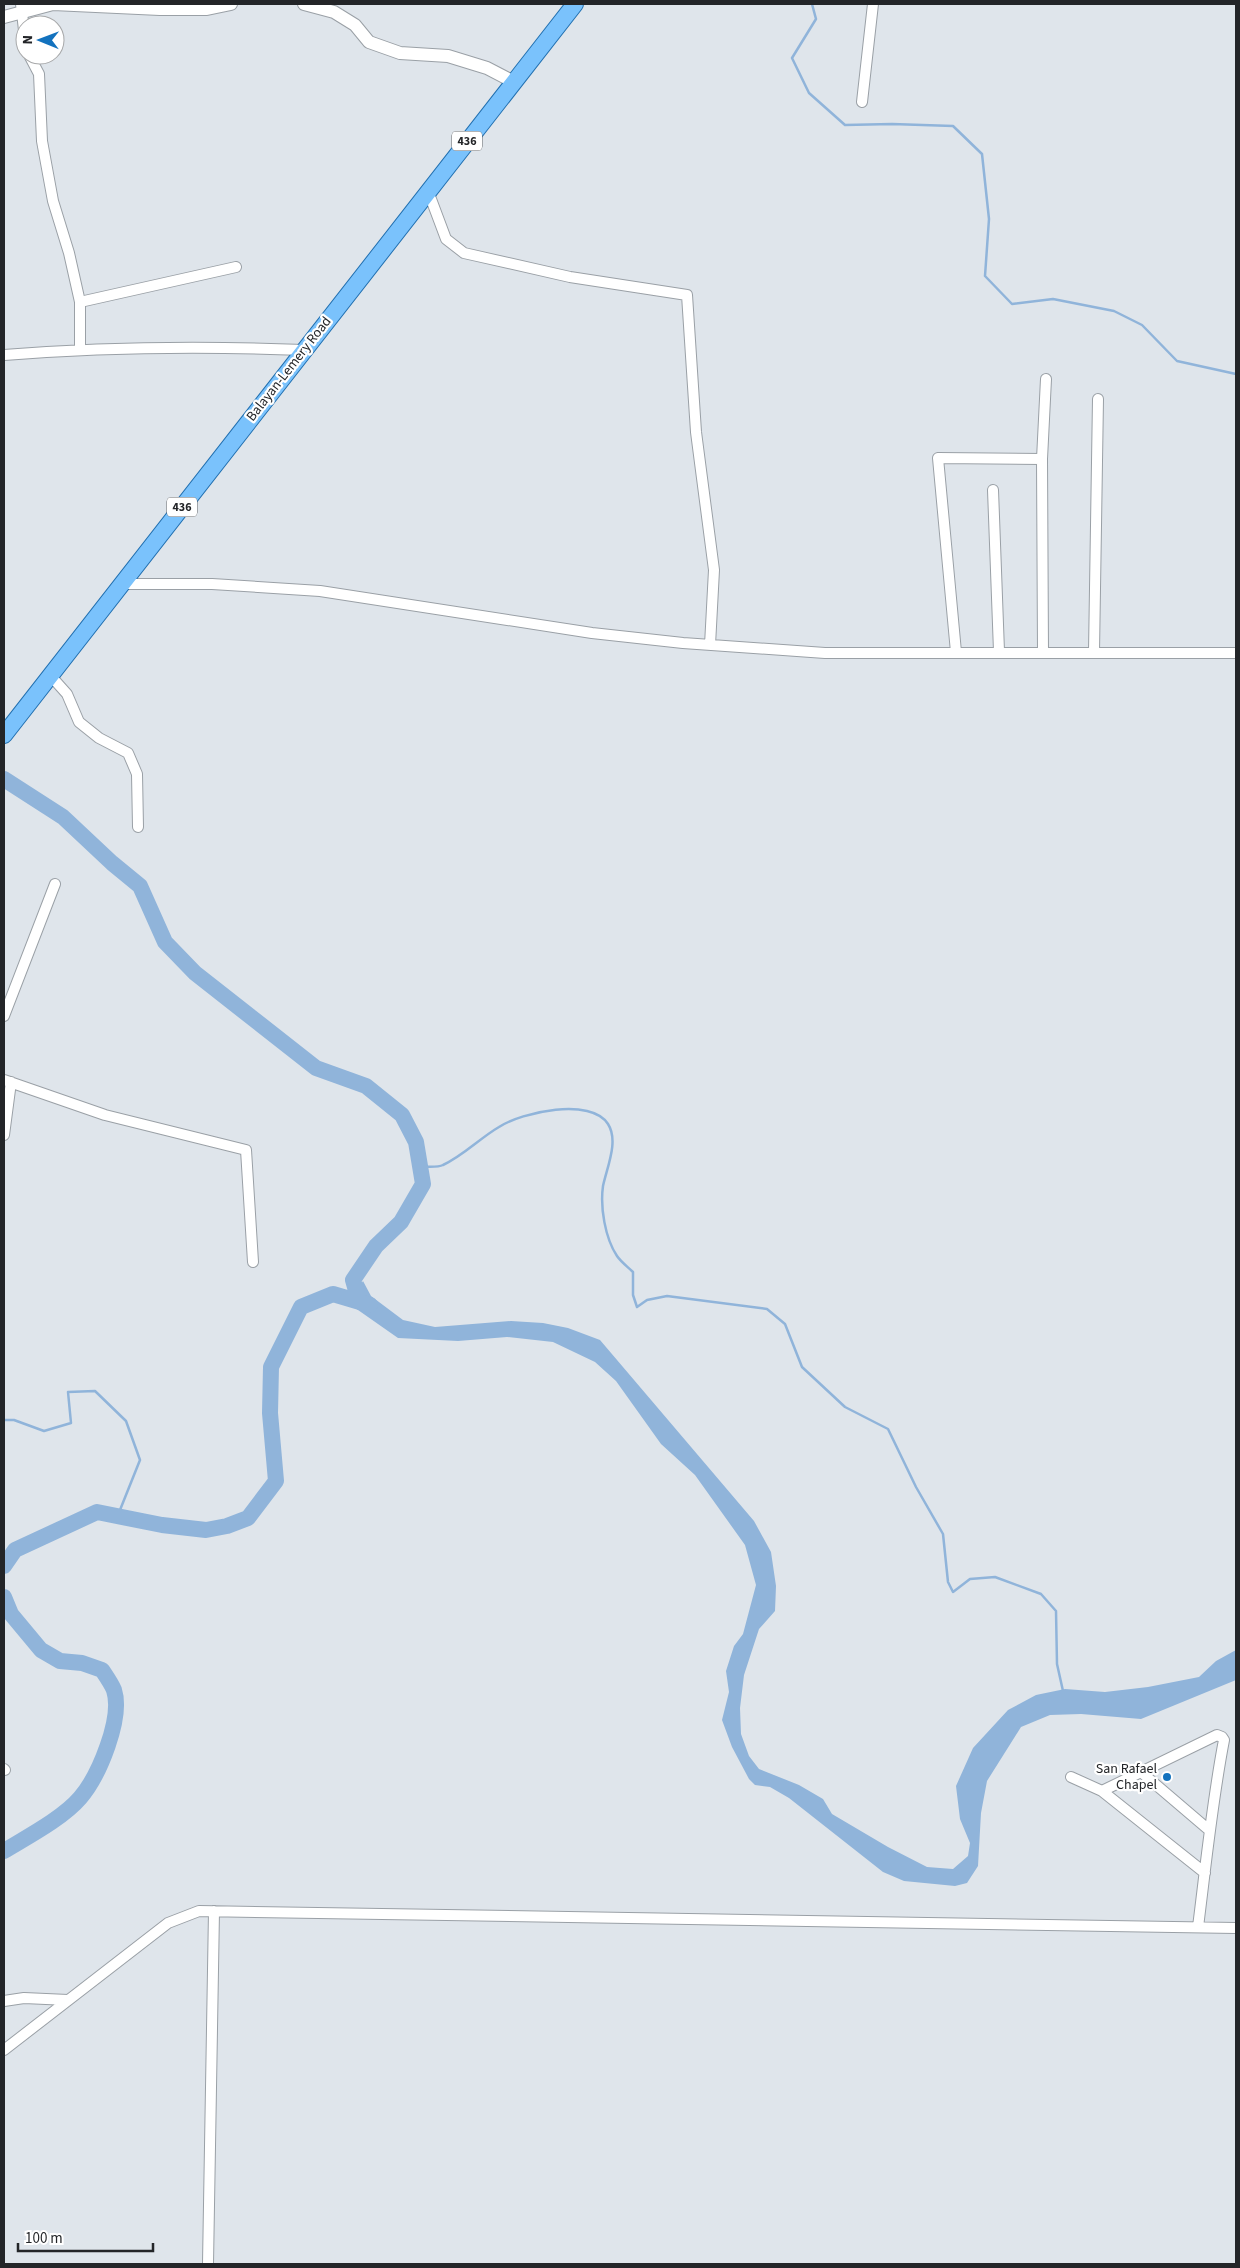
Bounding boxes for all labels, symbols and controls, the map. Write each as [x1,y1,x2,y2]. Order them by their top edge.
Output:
north arrow [15,15,65,65]
text: N [18,35,38,45]
road number: 436 [452,132,482,150]
street label: Balayan-Lemery Road [242,312,336,426]
road number: 436 [167,498,197,516]
place label: San Rafael Chapel [1096,1759,1157,1795]
marker: San Rafael Chapel [1161,1771,1173,1783]
scale bar [18,2220,152,2252]
text: 100 m [25,2228,63,2249]

